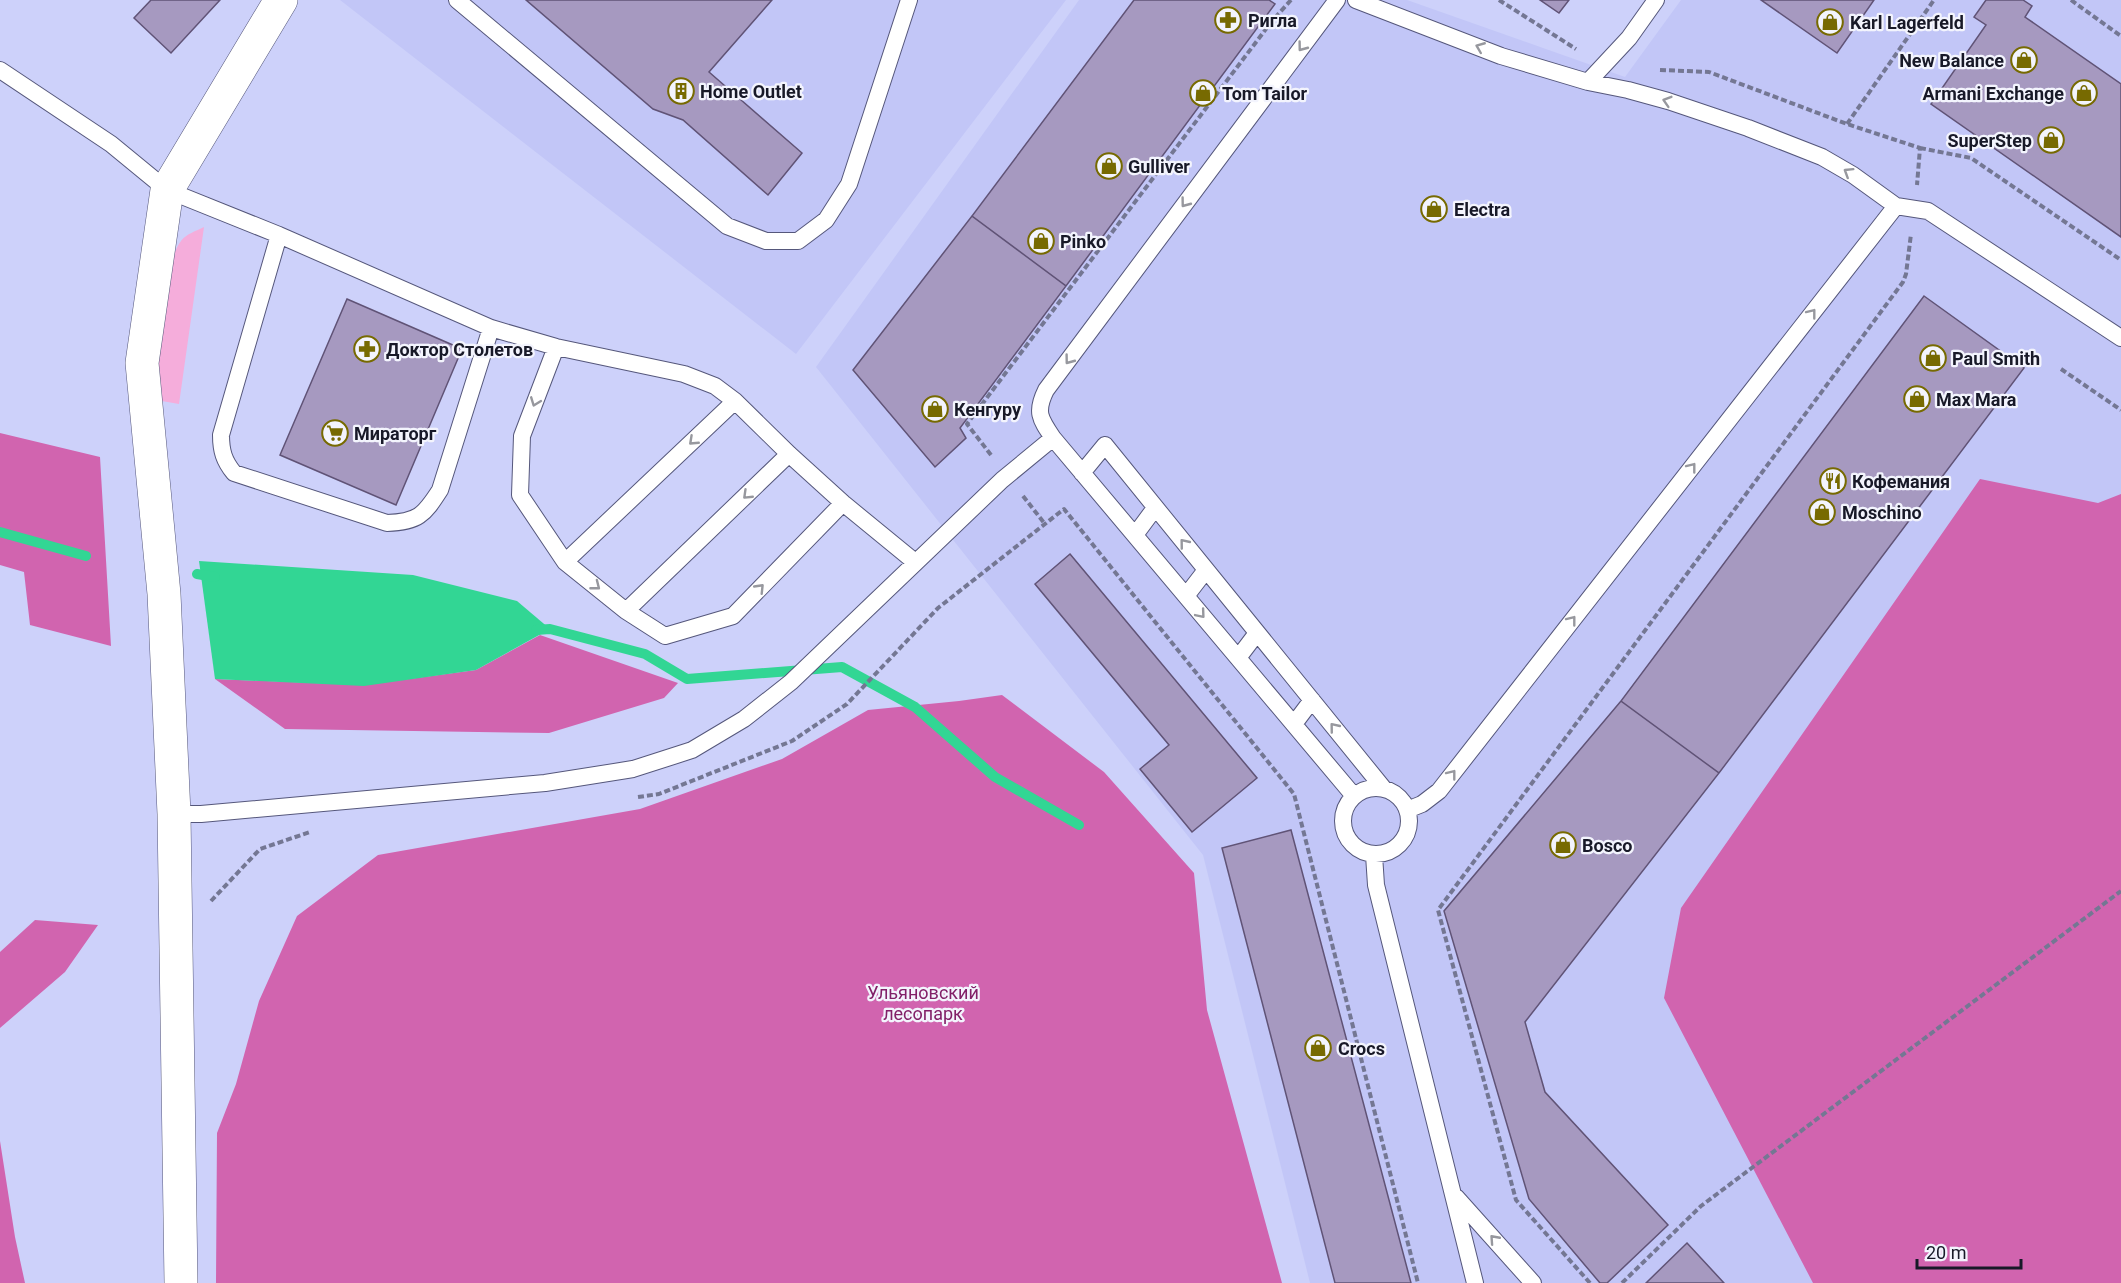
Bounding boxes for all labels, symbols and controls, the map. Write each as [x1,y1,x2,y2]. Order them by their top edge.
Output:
pharmacy icon: Ригла [1213,5,1243,35]
shop icon: Karl Lagerfeld [1815,7,1845,37]
place label: Ригла [1248,10,1297,31]
place label: Karl Lagerfeld [1850,12,1964,33]
one-way arrow [1298,40,1309,51]
one-way arrow [1475,42,1486,54]
shop icon: New Balance [2009,45,2039,75]
place label: New Balance [1899,50,2004,71]
building icon: Home Outlet [666,76,696,106]
shop icon: Tom Tailor [1188,78,1218,108]
shop icon: Armani Exchange [2069,78,2099,108]
place label: Home Outlet [700,81,802,102]
place label: Tom Tailor [1222,83,1308,104]
place label: Armani Exchange [1922,83,2064,104]
one-way arrow [1662,96,1673,108]
shop icon: SuperStep [2036,125,2066,155]
place label: SuperStep [1947,130,2032,151]
shop icon: Gulliver [1094,151,1124,181]
place label: Gulliver [1128,156,1190,177]
one-way arrow [1844,168,1854,180]
shop icon: Electra [1419,194,1449,224]
one-way arrow [1181,197,1192,208]
place label: Electra [1454,199,1510,220]
shop icon: Pinko [1026,226,1056,256]
place label: Pinko [1060,231,1106,252]
one-way arrow [1805,309,1816,320]
pharmacy icon: Доктор Столетов [352,334,382,364]
place label: Доктор Столетов [386,339,533,360]
shop icon: Paul Smith [1918,343,1948,373]
place label: Paul Smith [1952,348,2040,369]
one-way arrow [1065,353,1076,364]
shop icon: Max Mara [1902,384,1932,414]
place label: Max Mara [1936,389,2017,410]
shop icon: Кенгуру [920,394,950,424]
one-way arrow [530,395,542,406]
place label: Кенгуру [954,399,1022,420]
supermarket icon: Мираторг [320,418,350,448]
place label: Мираторг [354,423,437,444]
one-way arrow [689,434,699,445]
one-way arrow [1685,463,1696,474]
restaurant icon: Кофемания [1818,466,1848,496]
place label: Кофемания [1852,471,1950,492]
one-way arrow [743,487,754,498]
shop icon: Moschino [1807,497,1837,527]
place label: Moschino [1842,502,1922,523]
one-way arrow [1180,539,1191,550]
one-way arrow [589,579,600,590]
one-way arrow [753,584,764,595]
one-way arrow [1194,607,1205,618]
one-way arrow [1565,616,1576,627]
one-way arrow [1330,723,1341,734]
one-way arrow [1445,770,1456,781]
shop icon: Bosco [1548,830,1578,860]
place label: Bosco [1582,835,1632,856]
park label: Ульяновский лесопарк [867,982,979,1024]
shop icon: Crocs [1303,1033,1333,1063]
place label: Crocs [1338,1038,1385,1059]
scale bar [1917,1232,2020,1270]
one-way arrow [1490,1235,1501,1246]
text: 20 m [1926,1242,1966,1263]

